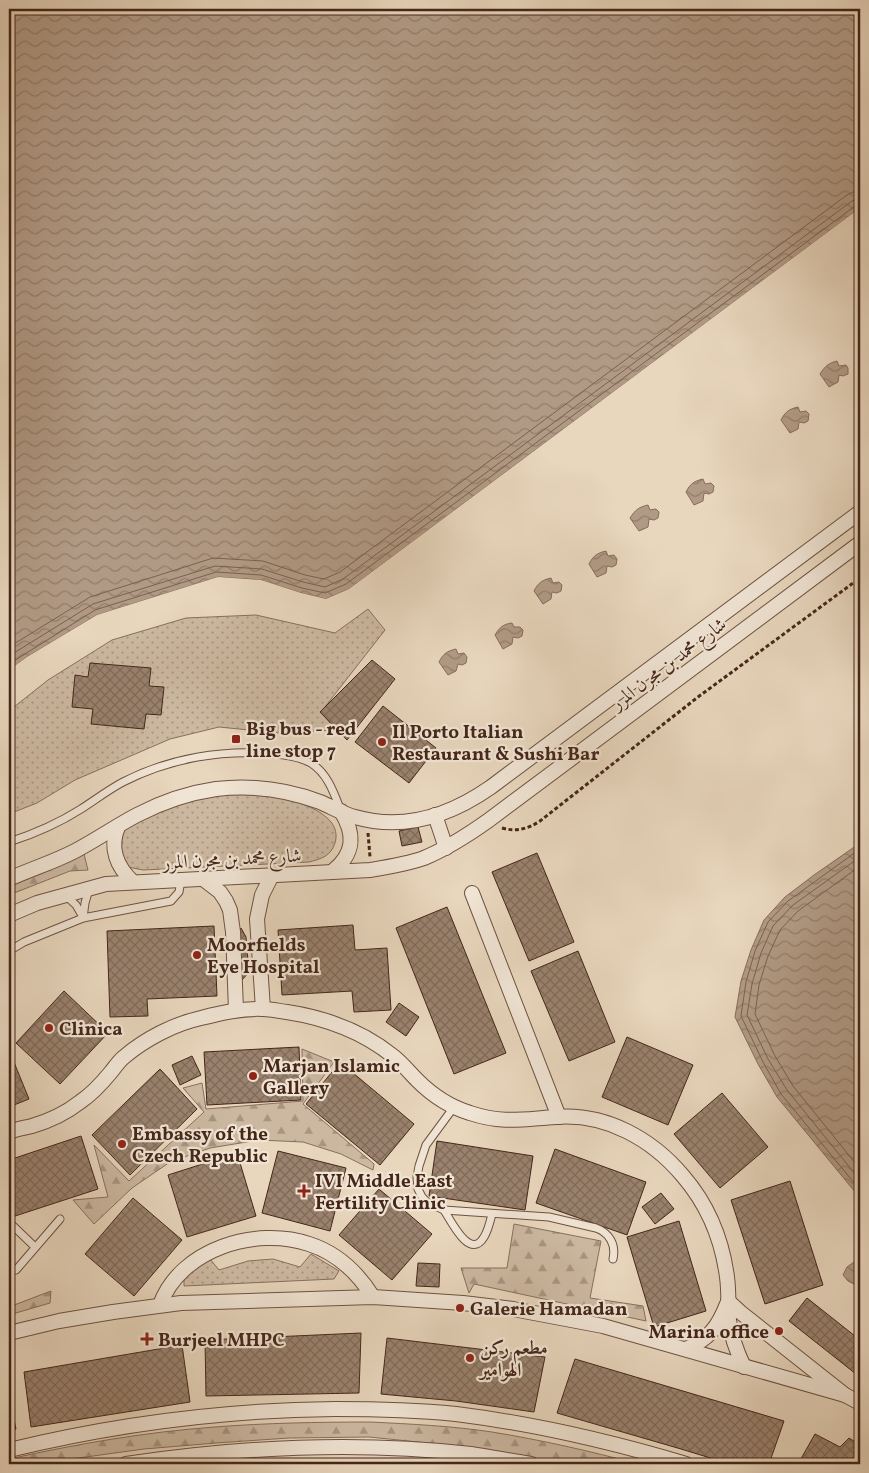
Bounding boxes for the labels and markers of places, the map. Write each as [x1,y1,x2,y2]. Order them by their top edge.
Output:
place label: Big bus - red line stop 7 [246,717,357,765]
place label: Il Porto Italian Restaurant & Sushi Bar [392,720,599,768]
marker: Big bus - red line stop 7 [230,733,242,745]
marker: Il Porto Italian Restaurant & Sushi Bar [376,736,388,748]
place label: Moorfields Eye Hospital [207,933,320,981]
marker: Moorfields Eye Hospital [191,949,203,961]
place label: Clinica [59,1017,123,1043]
marker: Clinica [43,1022,55,1034]
place label: Marjan Islamic Gallery [263,1054,400,1102]
marker: Marjan Islamic Gallery [247,1070,259,1082]
place label: Embassy of the Czech Republic [132,1122,268,1170]
marker: Embassy of the Czech Republic [116,1138,128,1150]
place label: IVI Middle East Fertility Clinic [315,1169,452,1217]
marker: IVI Middle East Fertility Clinic [297,1184,311,1198]
place label: Galerie Hamadan [470,1297,627,1323]
marker: Galerie Hamadan [454,1302,466,1314]
place label: Marina office [648,1320,769,1346]
marker: Marina office [773,1325,785,1337]
place label: Burjeel MHPC [158,1328,284,1354]
marker: Burjeel MHPC [140,1332,154,1346]
place label: مطعم ركن الهوامير [478,1336,548,1384]
marker: مطعم ركن الهوامير [464,1352,476,1364]

